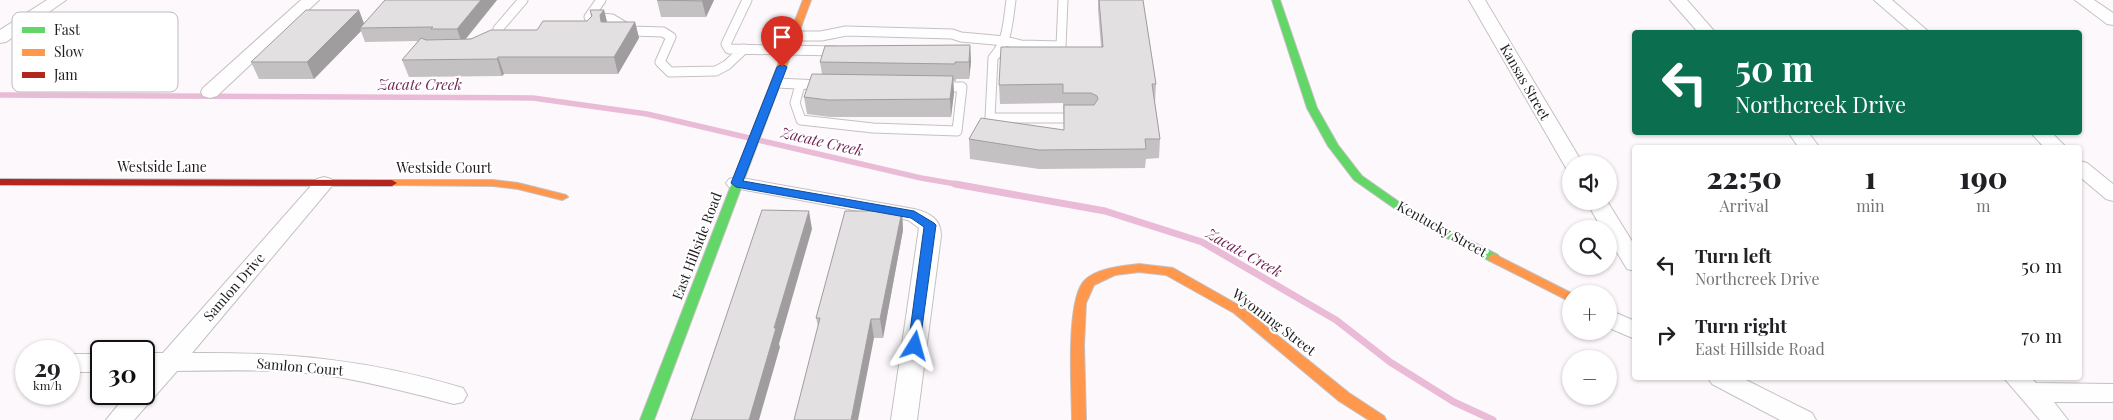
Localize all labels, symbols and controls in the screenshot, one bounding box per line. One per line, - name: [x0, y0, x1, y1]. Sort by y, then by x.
- legend: [12, 12, 178, 92]
- pin: [761, 16, 803, 67]
- text: Fast: [54, 20, 81, 39]
- icon: arrive: [768, 23, 796, 51]
- street label: Kansas Street: [1496, 40, 1555, 124]
- text: Slow: [54, 42, 84, 61]
- text: 50 m: [1735, 44, 1813, 91]
- icon: left: [1652, 50, 1717, 115]
- text: Jam: [53, 65, 78, 84]
- water label: Zacate Creek: [377, 74, 462, 94]
- text: Northcreek Drive: [1735, 89, 1906, 119]
- water label: Zacate Creek: [778, 122, 866, 160]
- map controls: [1562, 155, 1617, 405]
- button: sound: [1562, 155, 1617, 210]
- street label: Westside Lane: [116, 157, 207, 176]
- text: 22:50: [1706, 157, 1782, 197]
- text: 1: [1865, 157, 1876, 197]
- text: 190: [1959, 157, 2008, 197]
- street label: Westside Court: [395, 158, 493, 177]
- street label: East Hillside Road: [667, 189, 726, 302]
- text: Arrival: [1719, 195, 1769, 216]
- text: min: [1856, 195, 1885, 216]
- text: m: [1976, 195, 1990, 216]
- street label: Kentucky Street: [1394, 196, 1491, 262]
- button: search: [1562, 220, 1617, 275]
- water label: Zacate Creek: [1202, 223, 1286, 281]
- text: Turn left: [1695, 242, 1772, 268]
- street label: Samlon Drive: [199, 249, 269, 325]
- icon: left: [1652, 251, 1680, 279]
- text: 50 m: [2021, 252, 2062, 278]
- text: Northcreek Drive: [1695, 268, 1819, 289]
- street label: Wyoming Street: [1228, 283, 1321, 360]
- button: +: [1562, 285, 1617, 340]
- text: Turn right: [1695, 312, 1787, 338]
- position arrow: [888, 319, 940, 371]
- icon: right: [1652, 321, 1680, 349]
- text: 70 m: [2021, 322, 2062, 348]
- text: East Hillside Road: [1695, 338, 1825, 359]
- speed limit sign: 30: [90, 340, 155, 405]
- text: 29: [34, 350, 61, 383]
- button: −: [1562, 350, 1617, 405]
- street label: Samlon Court: [256, 353, 345, 380]
- text: km/h: [33, 377, 62, 393]

